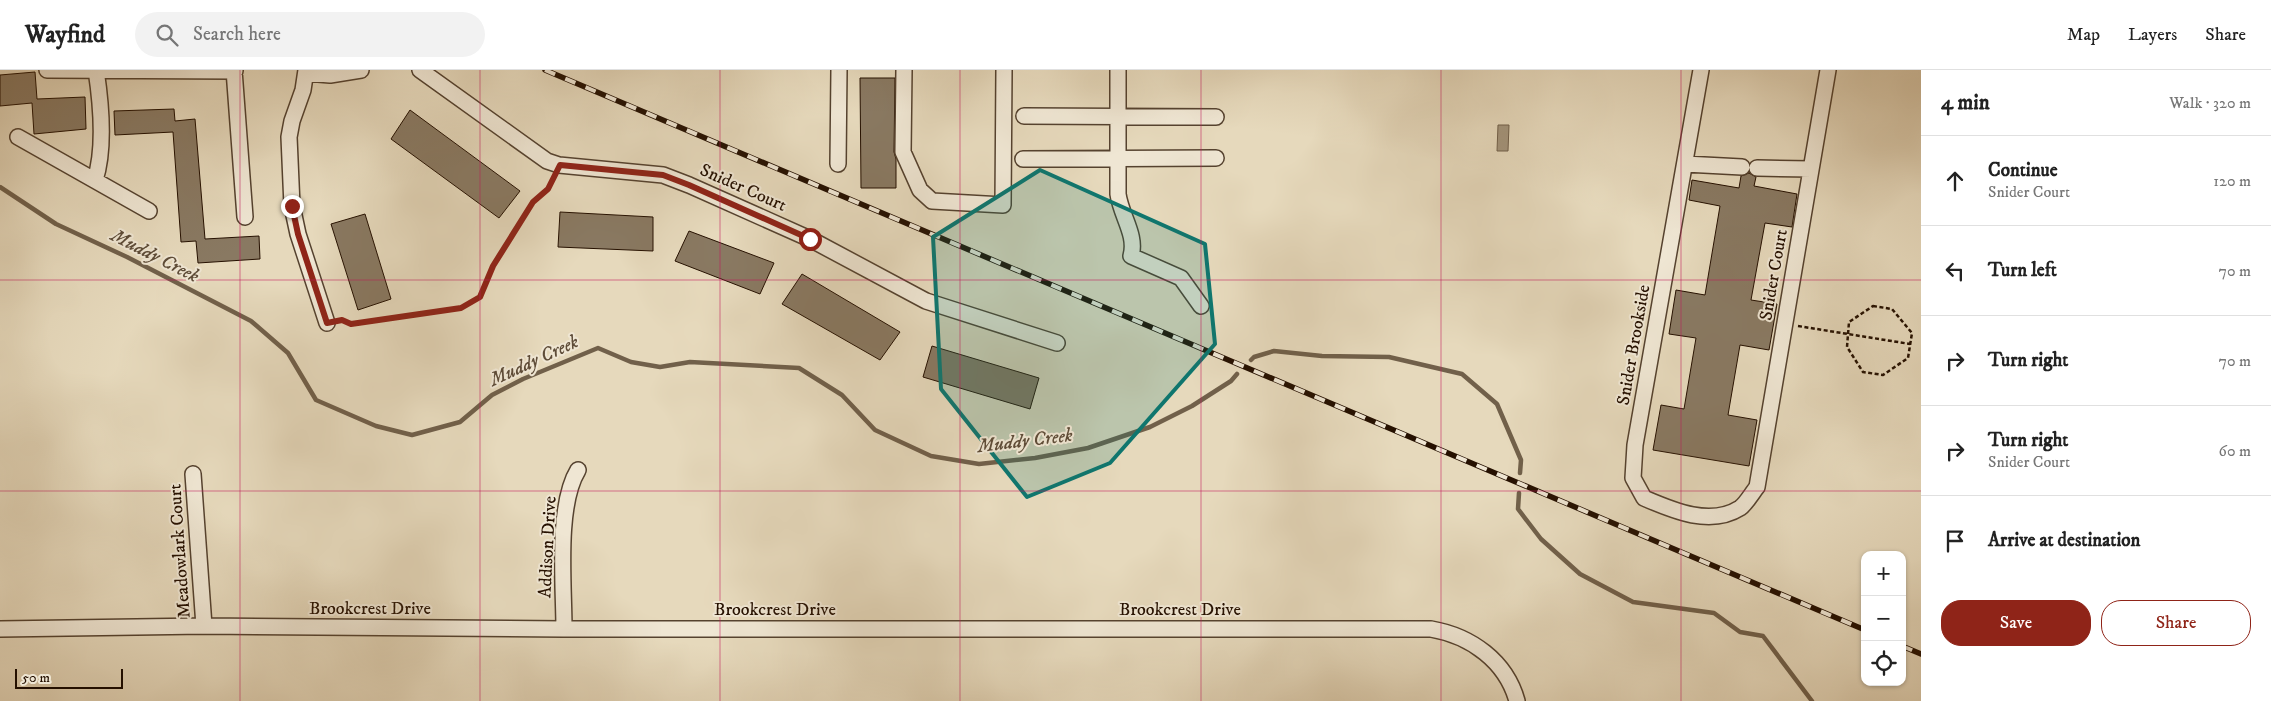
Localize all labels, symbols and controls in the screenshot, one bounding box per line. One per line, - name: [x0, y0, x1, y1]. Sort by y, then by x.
- search box: [135, 12, 485, 57]
- text: Wayfind: [25, 20, 105, 50]
- icon: search: [153, 21, 181, 49]
- text: Search here: [193, 23, 281, 46]
- text: Map: [2067, 24, 2100, 46]
- text: Layers: [2128, 24, 2177, 46]
- text: Share: [2205, 24, 2246, 46]
- text: 4 min: [1941, 90, 1990, 116]
- text: Walk · 320 m: [2169, 93, 2251, 113]
- street label: Snider Court: [696, 159, 790, 217]
- text: Continue: [1988, 159, 2058, 182]
- icon: ahead: [1941, 167, 1969, 195]
- text: 120 m: [2213, 171, 2251, 191]
- text: Snider Court: [1988, 182, 2070, 202]
- route end: [281, 195, 304, 218]
- water label: Muddy Creek: [105, 223, 203, 288]
- street label: Snider Court: [1755, 227, 1793, 322]
- route start: [799, 228, 822, 251]
- icon: left: [1941, 257, 1969, 285]
- text: Turn left: [1988, 259, 2057, 282]
- text: 70 m: [2219, 261, 2251, 281]
- street label: Snider Brookside: [1613, 283, 1655, 407]
- water label: Muddy Creek: [484, 330, 582, 393]
- icon: right: [1941, 347, 1969, 375]
- text: Turn right: [1988, 349, 2068, 372]
- text: 70 m: [2219, 351, 2251, 371]
- water label: Muddy Creek: [974, 424, 1074, 458]
- text: Turn right: [1988, 429, 2068, 452]
- icon: right: [1941, 437, 1969, 465]
- text: 60 m: [2219, 441, 2251, 461]
- text: Snider Court: [1988, 452, 2070, 472]
- street label: Meadowlark Court: [164, 483, 196, 619]
- street label: Addison Drive: [534, 495, 562, 599]
- icon: arrive: [1941, 527, 1969, 555]
- text: Arrive at destination: [1988, 529, 2140, 552]
- map controls: [1861, 551, 1906, 686]
- button: +: [1861, 551, 1906, 596]
- button: −: [1861, 596, 1906, 641]
- street label: Brookcrest Drive: [309, 598, 431, 620]
- street label: Brookcrest Drive: [714, 599, 836, 621]
- street label: Brookcrest Drive: [1119, 599, 1241, 621]
- button: Save: [1941, 600, 2091, 646]
- button: Share: [2101, 600, 2251, 646]
- button: locate: [1861, 641, 1906, 686]
- scale bar: [15, 666, 122, 689]
- text: 50 m: [22, 669, 50, 687]

